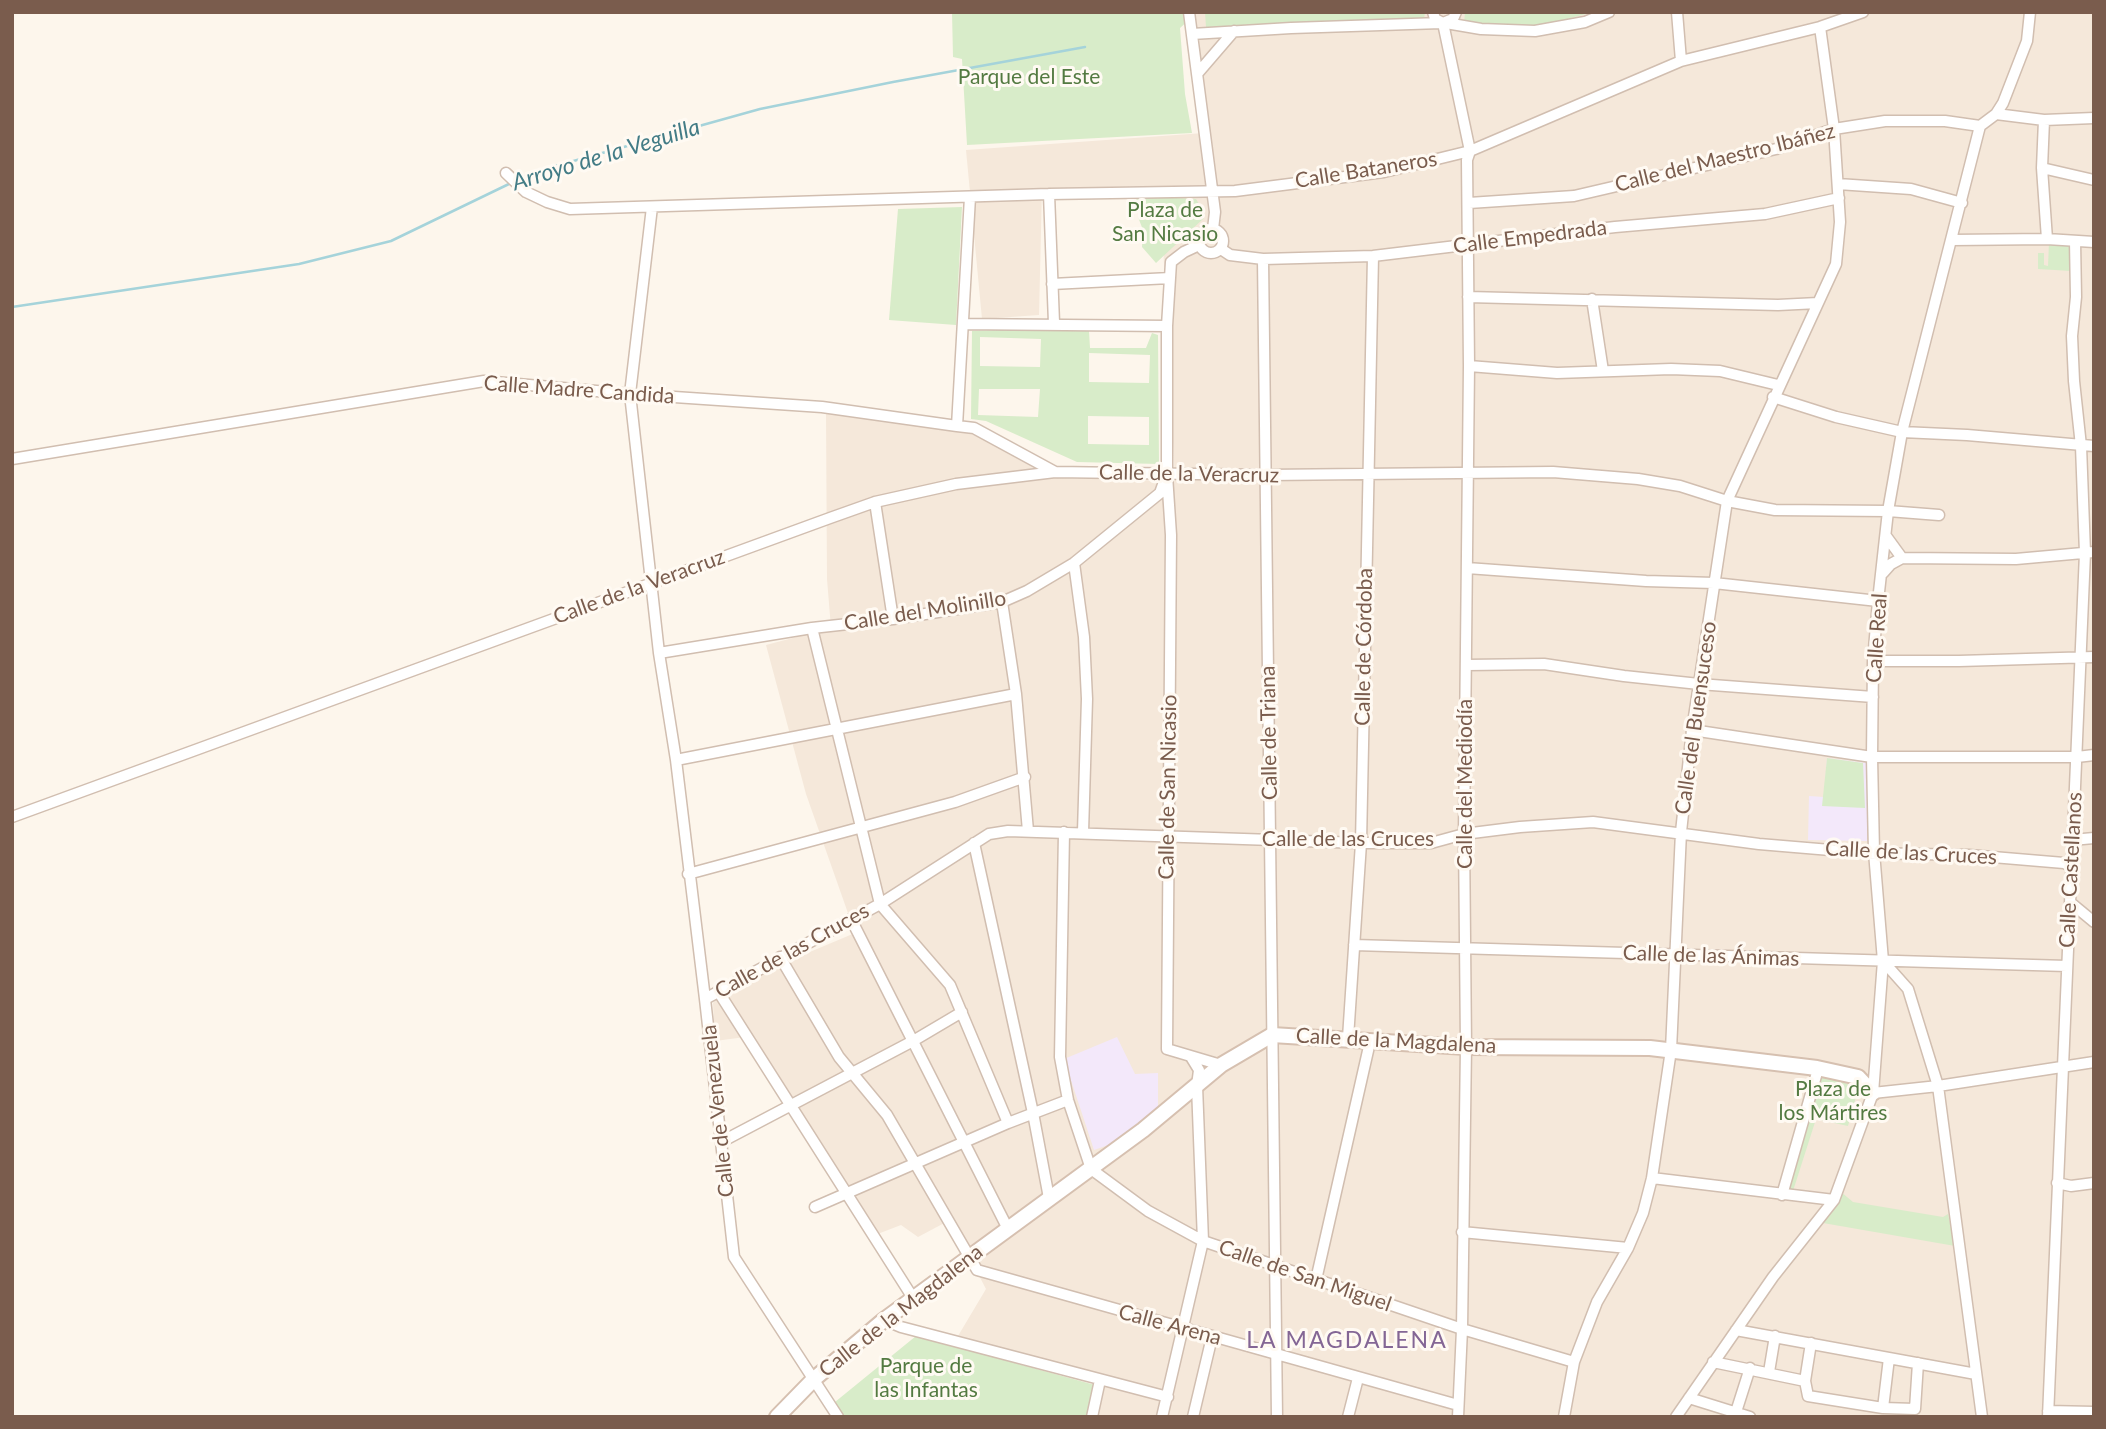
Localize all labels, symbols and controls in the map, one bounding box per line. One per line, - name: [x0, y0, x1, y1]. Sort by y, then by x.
- park label: Parque del Este: [958, 64, 1100, 90]
- water label: Arroyo de la Veguilla: [509, 113, 703, 197]
- street label: Calle del Maestro Ibáñez: [1612, 118, 1838, 198]
- street label: Calle Bataneros: [1293, 146, 1439, 194]
- park label: Plaza de San Nicasio: [1112, 197, 1218, 247]
- street label: Calle Empedrada: [1452, 215, 1608, 259]
- street label: Calle Madre Candida: [483, 371, 675, 409]
- street label: Calle de la Veracruz: [1099, 460, 1279, 488]
- street label: Calle de la Veracruz: [550, 544, 728, 630]
- street label: Calle de Córdoba: [1350, 568, 1378, 726]
- street label: Calle del Molinillo: [842, 586, 1008, 636]
- street label: Calle Real: [1861, 592, 1893, 684]
- street label: Calle del Buensuceso: [1670, 620, 1722, 816]
- street label: Calle de Triana: [1255, 666, 1283, 800]
- street label: Calle de San Nicasio: [1154, 694, 1182, 880]
- street label: Calle del Mediodía: [1452, 699, 1478, 869]
- street label: Calle Castellanos: [2054, 791, 2088, 949]
- street label: Calle de las Cruces: [1262, 826, 1434, 852]
- street label: Calle de las Cruces: [1824, 836, 1998, 870]
- street label: Calle de las Cruces: [711, 898, 873, 1004]
- street label: Calle de las Ánimas: [1622, 940, 1800, 972]
- street label: Calle de la Magdalena: [1295, 1023, 1497, 1059]
- street label: Calle de Venezuela: [696, 1024, 740, 1198]
- park label: Plaza de los Mártires: [1779, 1076, 1887, 1126]
- street label: Calle de San Miguel: [1215, 1235, 1395, 1317]
- street label: Calle de la Magdalena: [814, 1239, 988, 1383]
- street label: Calle Arena: [1116, 1299, 1224, 1351]
- district label: LA MAGDALENA: [1248, 1327, 1446, 1355]
- park label: Parque de las Infantas: [874, 1353, 978, 1403]

